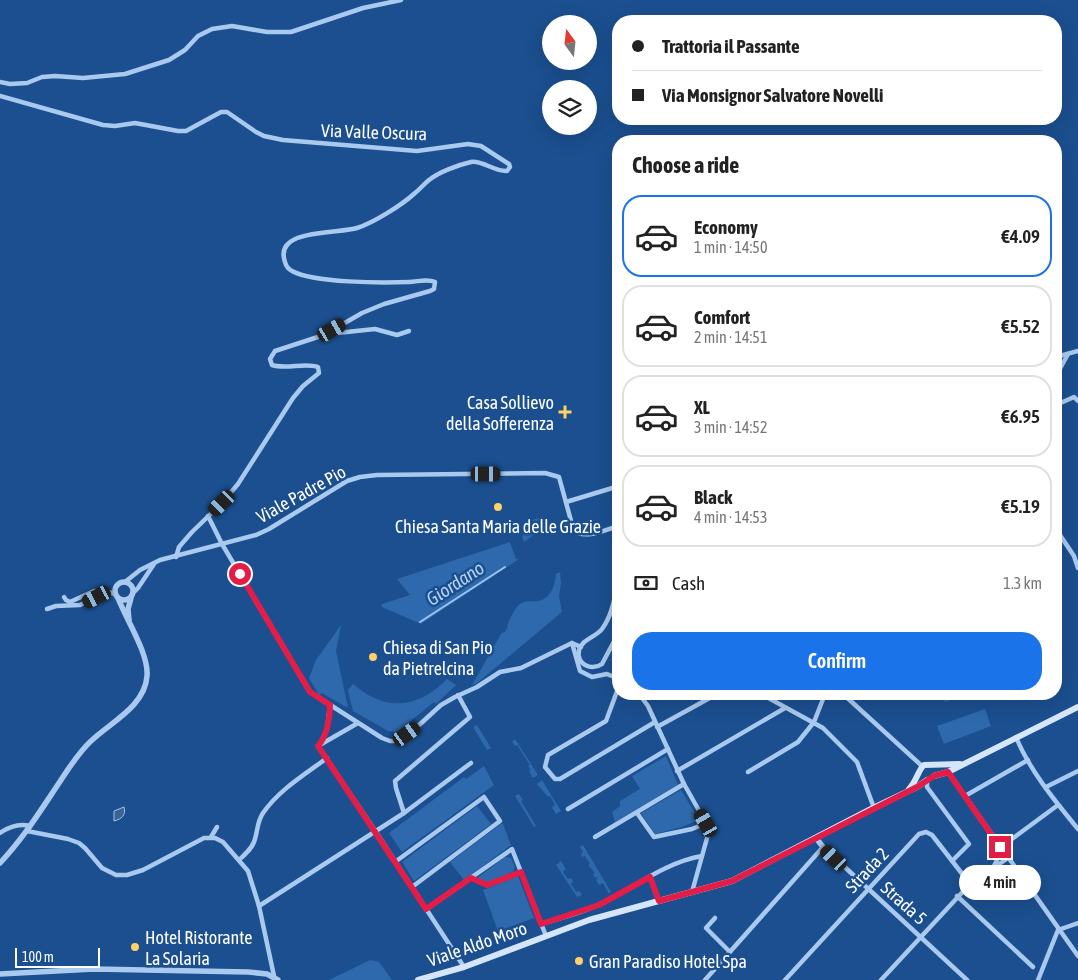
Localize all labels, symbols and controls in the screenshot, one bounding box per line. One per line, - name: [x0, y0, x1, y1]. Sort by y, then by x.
- north arrow: [542, 15, 598, 70]
- map controls: [542, 15, 597, 135]
- text: Trattoria il Passante: [662, 35, 800, 57]
- button: layers: [542, 80, 597, 135]
- text: Via Monsignor Salvatore Novelli: [662, 84, 883, 106]
- street label: Via Valle Oscura: [321, 120, 427, 144]
- text: Choose a ride: [632, 152, 739, 178]
- icon: car: [634, 214, 679, 259]
- text: Economy: [694, 216, 758, 238]
- text: €4.09: [1001, 225, 1040, 247]
- text: 1 min · 14:50: [694, 238, 767, 256]
- icon: car: [634, 304, 679, 349]
- text: Comfort: [694, 306, 750, 328]
- text: €5.52: [1001, 315, 1040, 337]
- car: [315, 316, 348, 344]
- text: 2 min · 14:51: [694, 328, 767, 346]
- place label: Casa Sollievo della Sofferenza: [446, 392, 554, 434]
- icon: car: [634, 394, 679, 439]
- text: XL: [694, 396, 710, 418]
- marker: Casa Sollievo della Sofferenza: [558, 405, 572, 419]
- text: €6.95: [1001, 405, 1040, 427]
- text: 3 min · 14:52: [694, 418, 767, 436]
- street label: Viale Padre Pio: [253, 461, 349, 527]
- car: [471, 467, 501, 482]
- icon: car: [634, 484, 679, 529]
- text: Black: [694, 486, 732, 508]
- car: [205, 487, 238, 519]
- text: €5.19: [1001, 495, 1040, 517]
- marker: Chiesa Santa Maria delle Grazie: [492, 501, 504, 513]
- text: 4 min · 14:53: [694, 508, 767, 526]
- place label: Chiesa Santa Maria delle Grazie: [395, 516, 601, 537]
- water label: Giordano: [422, 556, 488, 610]
- route start: [229, 563, 251, 585]
- icon: cash: [632, 569, 660, 597]
- text: Cash: [672, 572, 705, 594]
- text: 1.3 km: [1003, 574, 1042, 592]
- car: [80, 584, 113, 610]
- button: Confirm: [632, 632, 1042, 690]
- place label: Chiesa di San Pio da Pietrelcina: [383, 637, 493, 679]
- marker: Chiesa di San Pio da Pietrelcina: [367, 651, 379, 663]
- car: [390, 719, 423, 749]
- car: [692, 806, 719, 840]
- route end: [989, 836, 1011, 858]
- car: [817, 842, 850, 874]
- street label: Strada 2: [841, 843, 893, 897]
- callout: 4 min: [959, 864, 1041, 900]
- text: 4 min: [984, 873, 1016, 891]
- street label: Strada 5: [877, 877, 931, 929]
- street label: Viale Aldo Moro: [425, 917, 529, 971]
- place label: Hotel Ristorante La Solaria: [145, 927, 253, 969]
- marker: Hotel Ristorante La Solaria: [129, 941, 141, 953]
- scale bar: [15, 945, 100, 968]
- text: 100 m: [22, 949, 54, 965]
- place label: Gran Paradiso Hotel Spa: [589, 951, 747, 972]
- marker: Gran Paradiso Hotel Spa: [573, 955, 585, 967]

